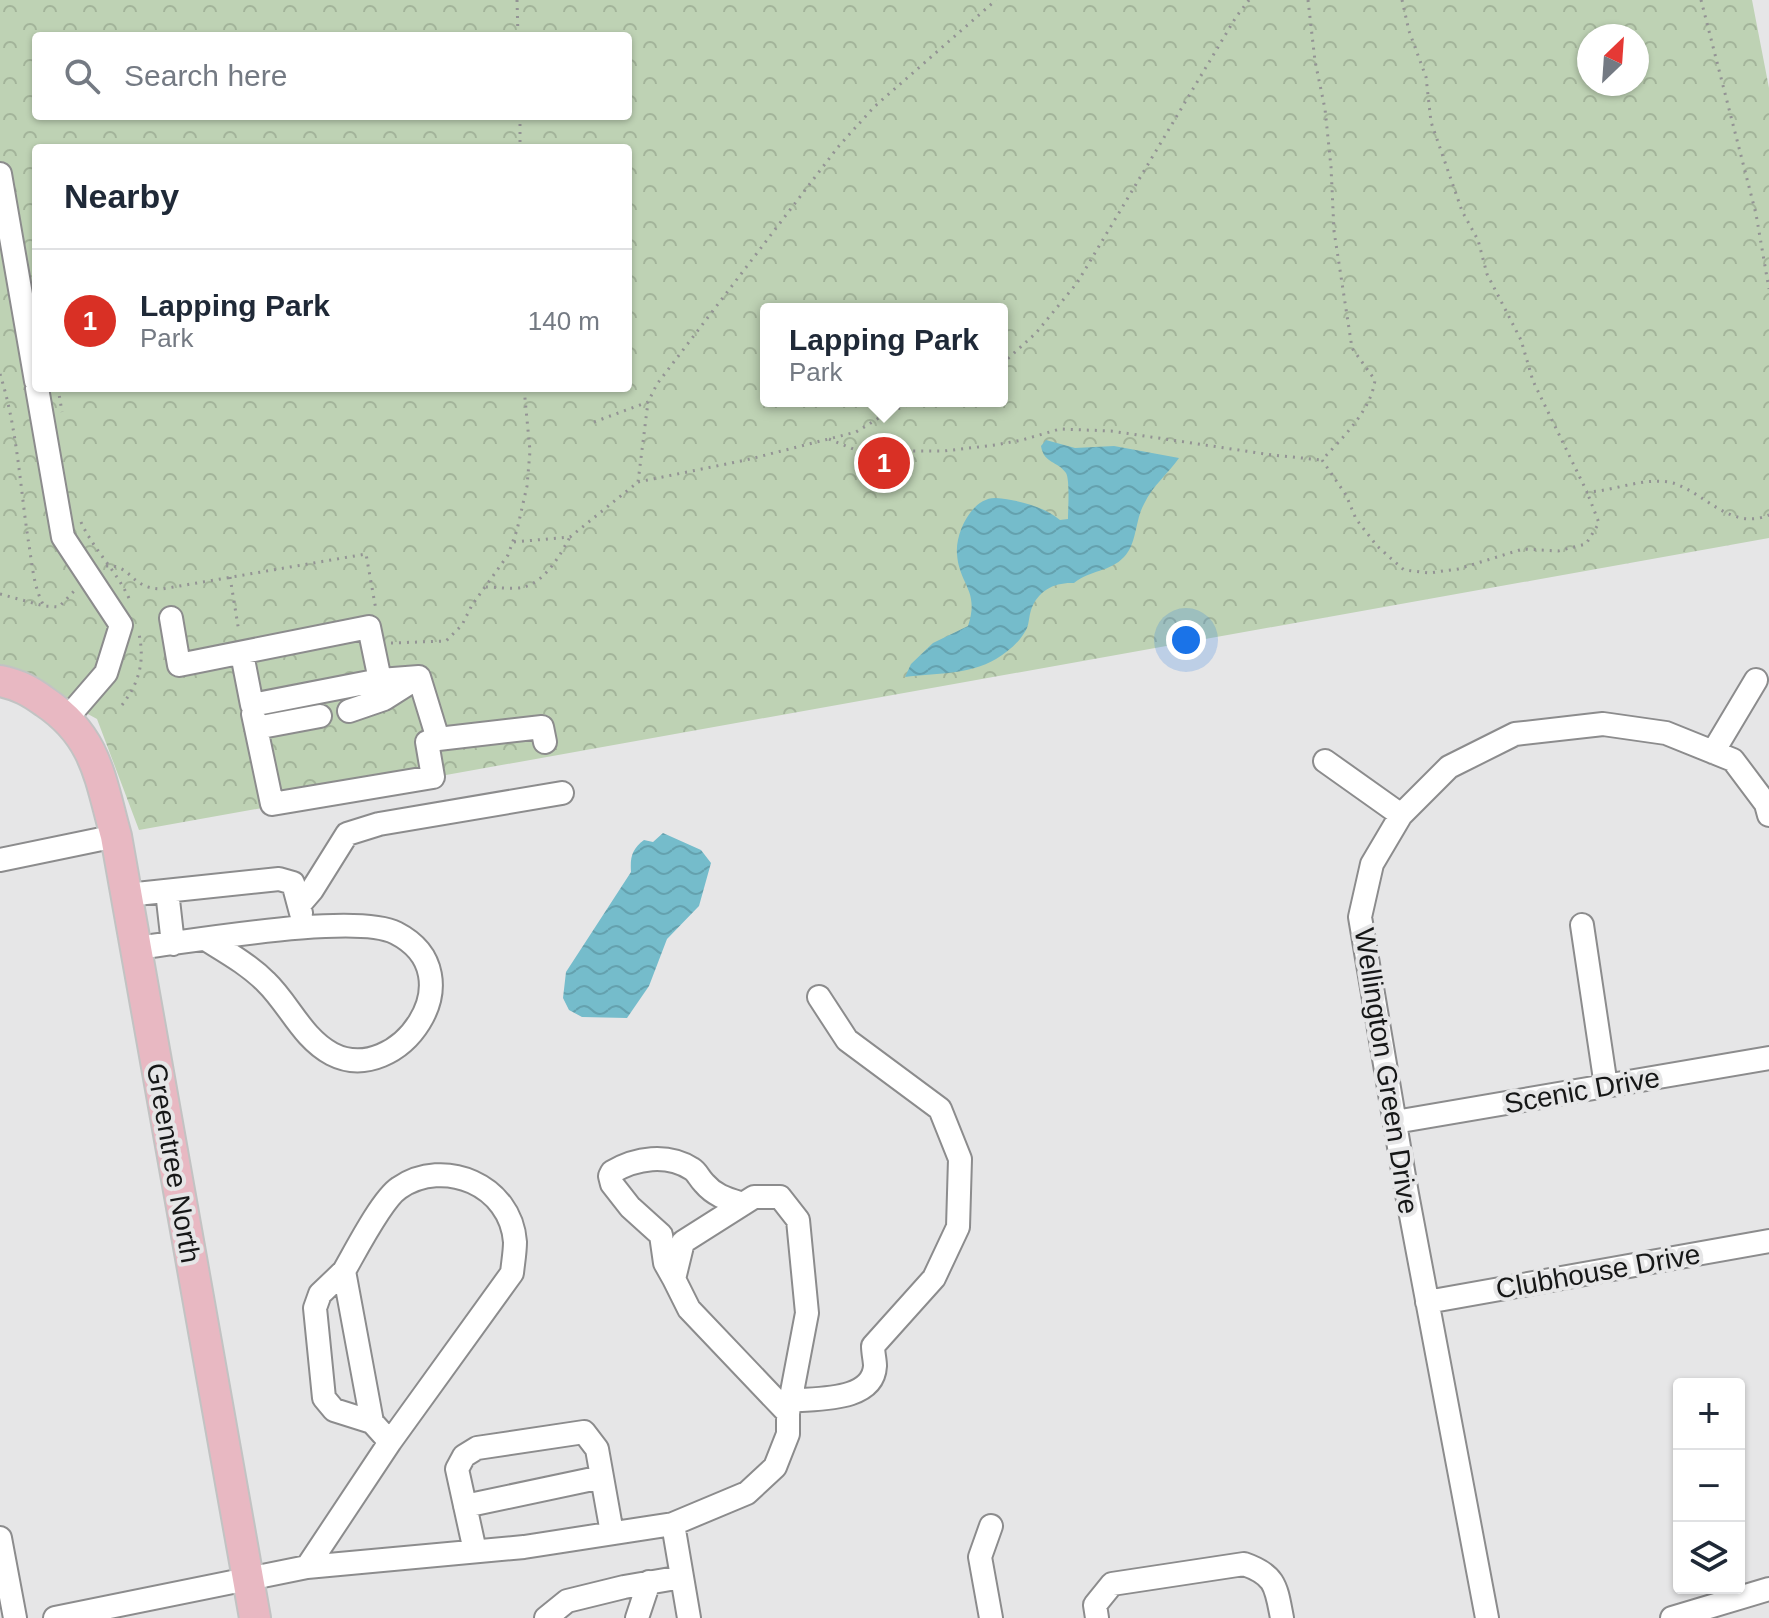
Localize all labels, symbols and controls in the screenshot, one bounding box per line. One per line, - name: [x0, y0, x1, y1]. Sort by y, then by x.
- north arrow: [1577, 24, 1649, 96]
- search box: [32, 32, 632, 120]
- icon: search: [60, 54, 104, 98]
- text: Search here: [124, 59, 287, 92]
- text: Nearby: [64, 177, 179, 215]
- text: Lapping Park: [140, 289, 330, 322]
- popup: [760, 303, 1008, 407]
- text: 1: [83, 306, 97, 336]
- text: 140 m: [528, 306, 600, 336]
- text: Park: [140, 323, 193, 353]
- text: Lapping Park: [789, 323, 979, 356]
- text: Park: [789, 357, 842, 387]
- pin: 1: [858, 433, 910, 493]
- your location: [1166, 620, 1206, 660]
- street label: Wellington Green Drive: [1349, 926, 1424, 1216]
- street label: Greentree North: [141, 1061, 206, 1265]
- street label: Scenic Drive: [1502, 1062, 1662, 1119]
- street label: Clubhouse Drive: [1493, 1238, 1703, 1305]
- map controls: [1673, 1378, 1745, 1594]
- button: +: [1673, 1378, 1745, 1450]
- button: −: [1673, 1450, 1745, 1522]
- button: layers: [1673, 1522, 1745, 1594]

